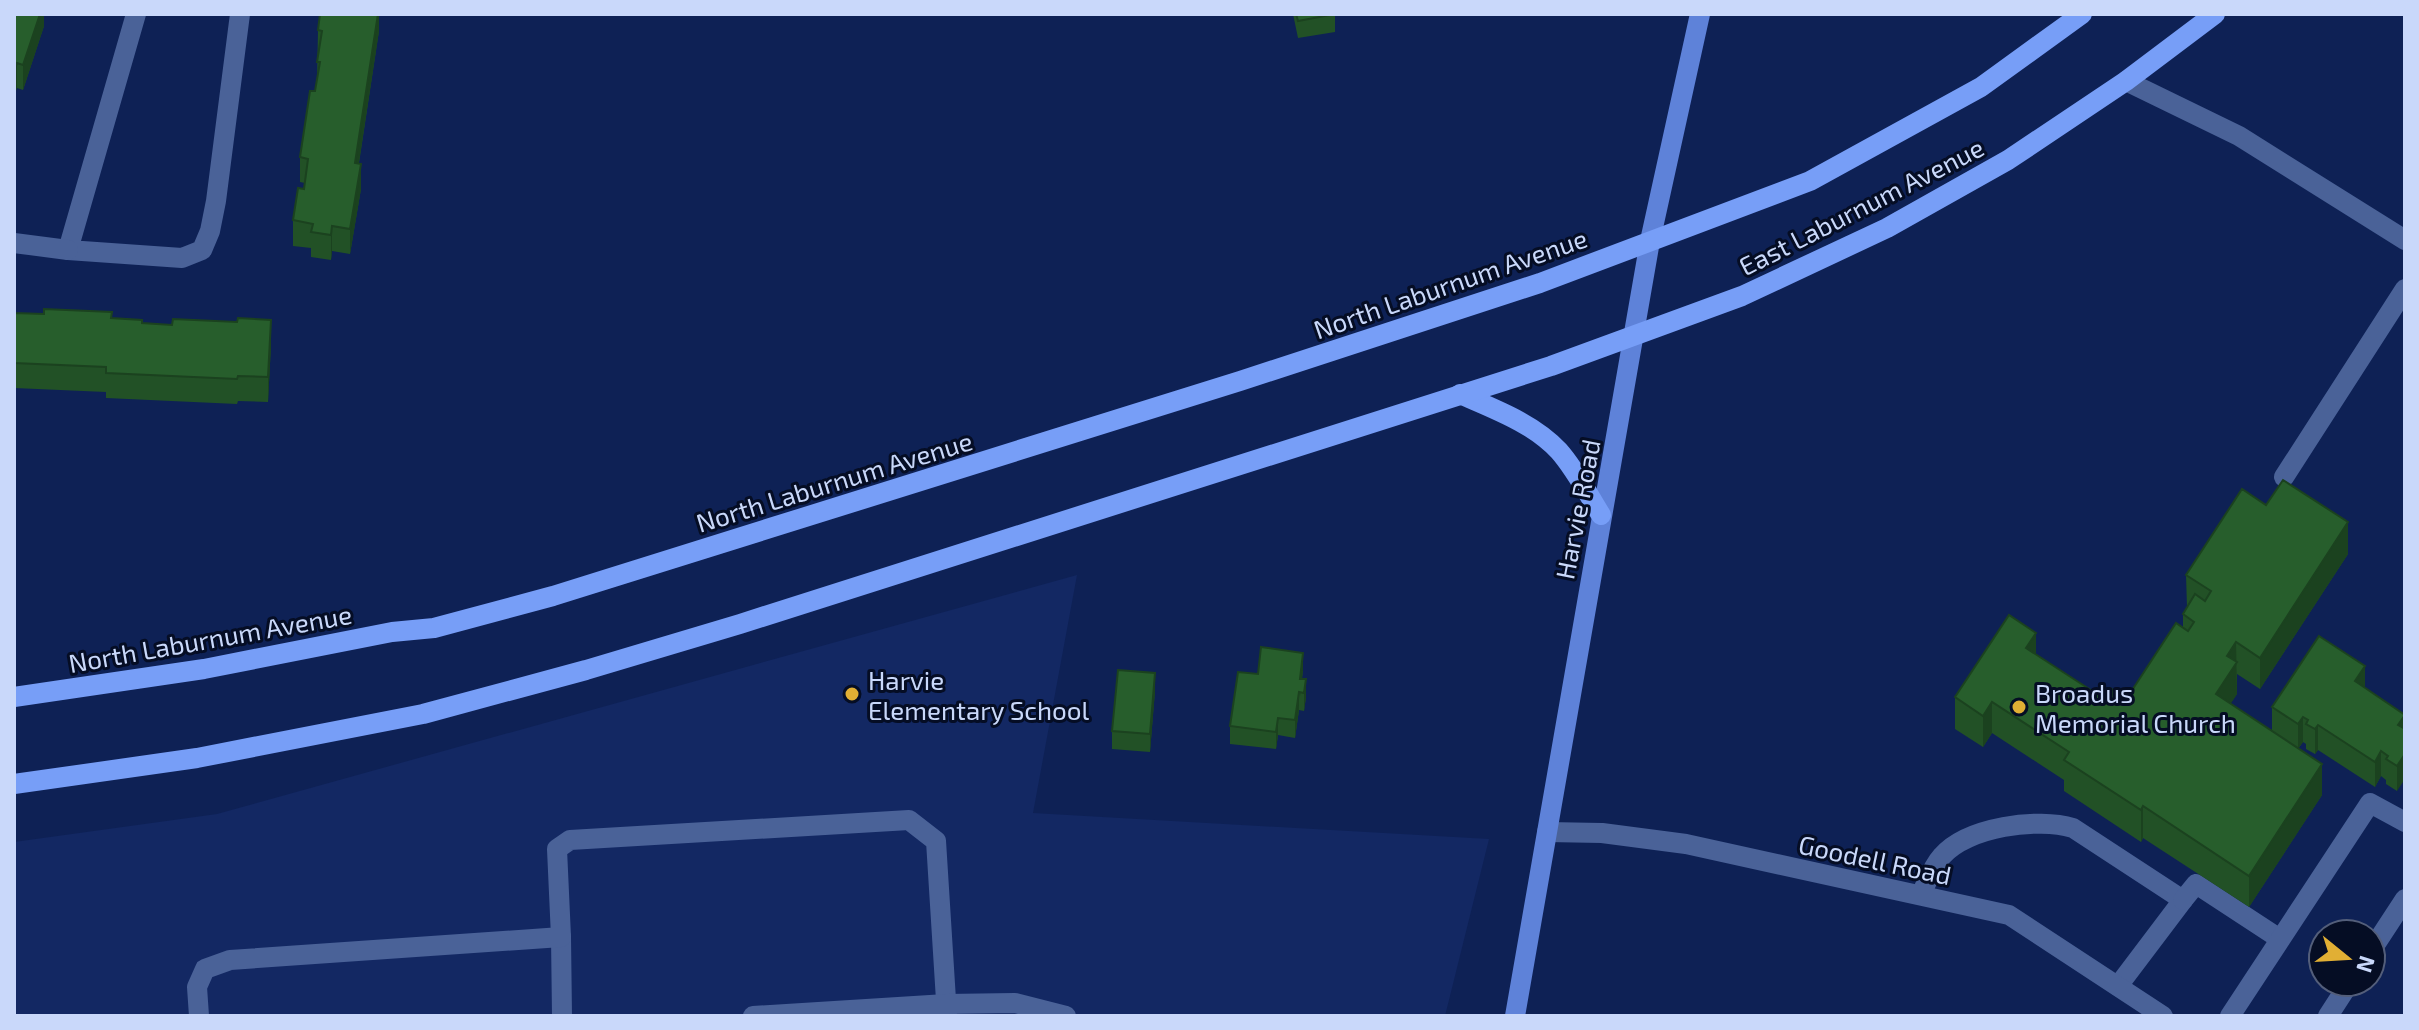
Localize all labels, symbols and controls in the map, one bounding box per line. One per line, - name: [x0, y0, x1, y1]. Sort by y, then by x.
- street label: East Laburnum Avenue: [1733, 131, 1989, 281]
- street label: North Laburnum Avenue: [1309, 222, 1591, 344]
- street label: North Laburnum Avenue: [692, 424, 976, 538]
- street label: Harvie Road: [1548, 436, 1606, 582]
- street label: North Laburnum Avenue: [66, 598, 354, 678]
- place label: Harvie Elementary School: [868, 664, 1090, 725]
- place label: Broadus Memorial Church: [2035, 677, 2236, 738]
- marker: Harvie Elementary School: [843, 685, 861, 703]
- marker: Broadus Memorial Church: [2010, 698, 2028, 716]
- street label: Goodell Road: [1796, 828, 1954, 890]
- north arrow: [2307, 918, 2387, 998]
- text: N: [2352, 953, 2382, 976]

